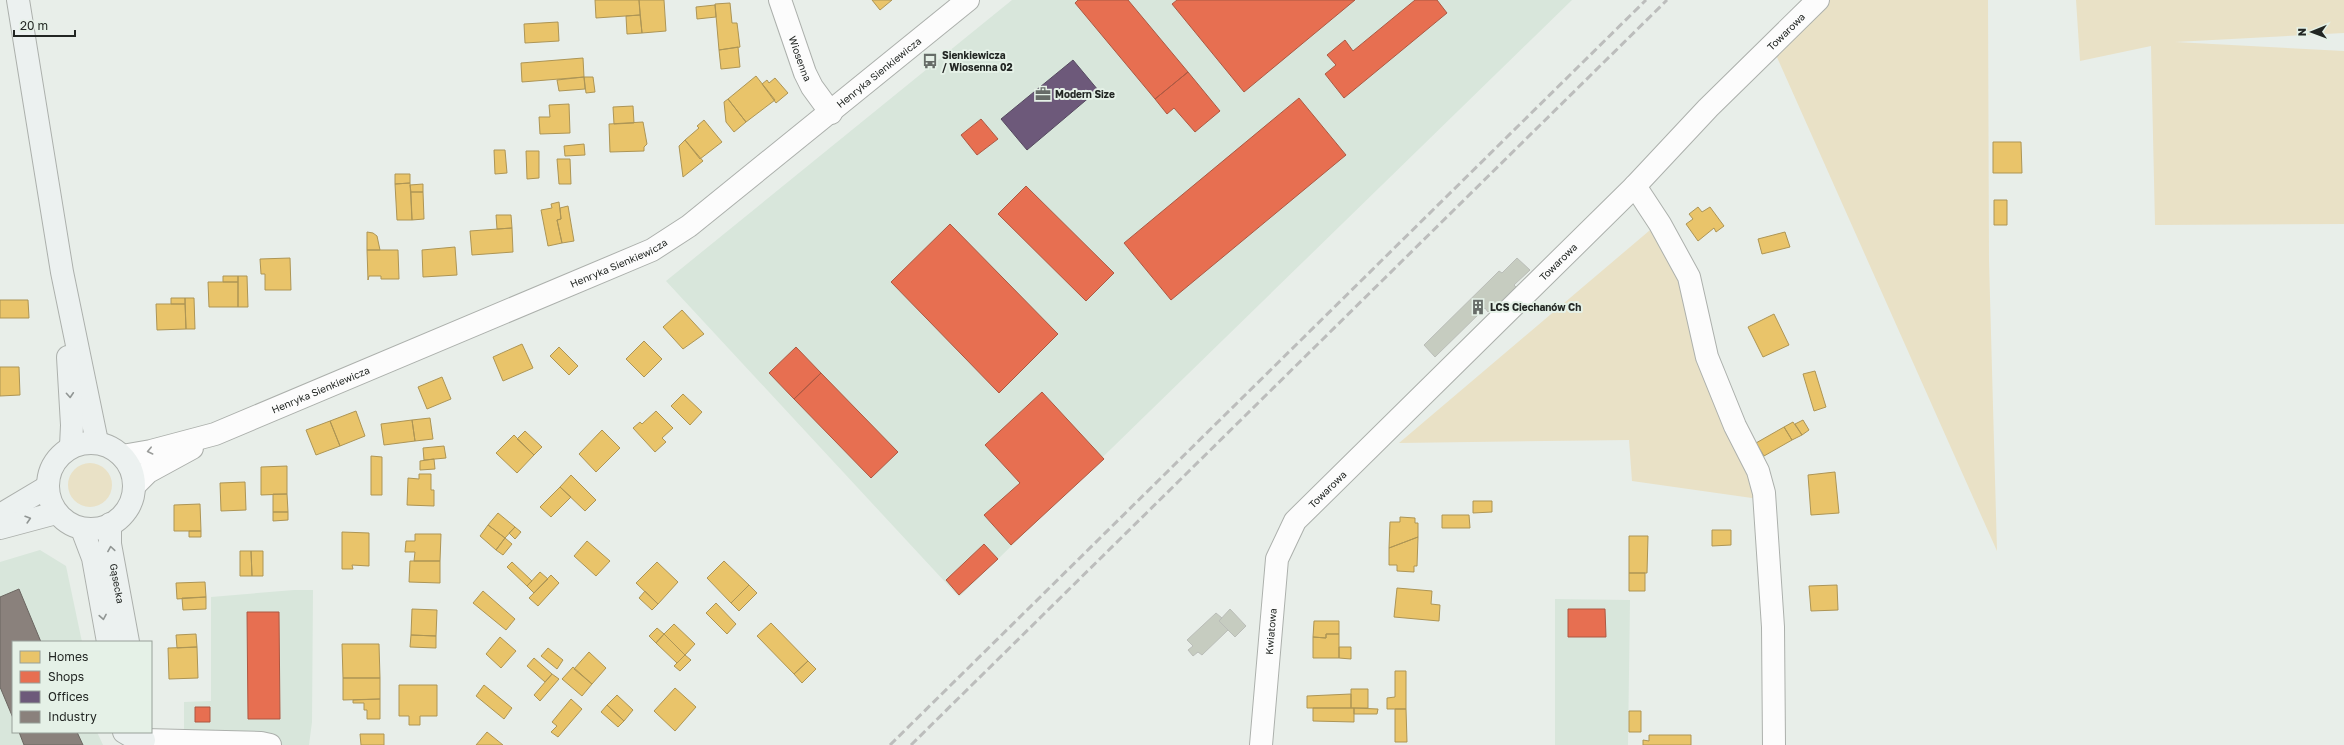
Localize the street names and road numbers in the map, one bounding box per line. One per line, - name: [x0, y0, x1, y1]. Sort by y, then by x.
- street label: Towarowa: [1765, 10, 1807, 53]
- street label: Wiosenna: [787, 34, 814, 83]
- street label: Henryka Sienkiewicza: [834, 35, 923, 110]
- street label: Henryka Sienkiewicza: [568, 236, 669, 290]
- street label: Towarowa: [1537, 241, 1579, 283]
- street label: Henryka Sienkiewicza: [270, 364, 371, 416]
- street label: Towarowa: [1306, 468, 1349, 510]
- street label: Gąsecka: [108, 562, 127, 604]
- street label: Kwiatowa: [1263, 608, 1279, 655]

